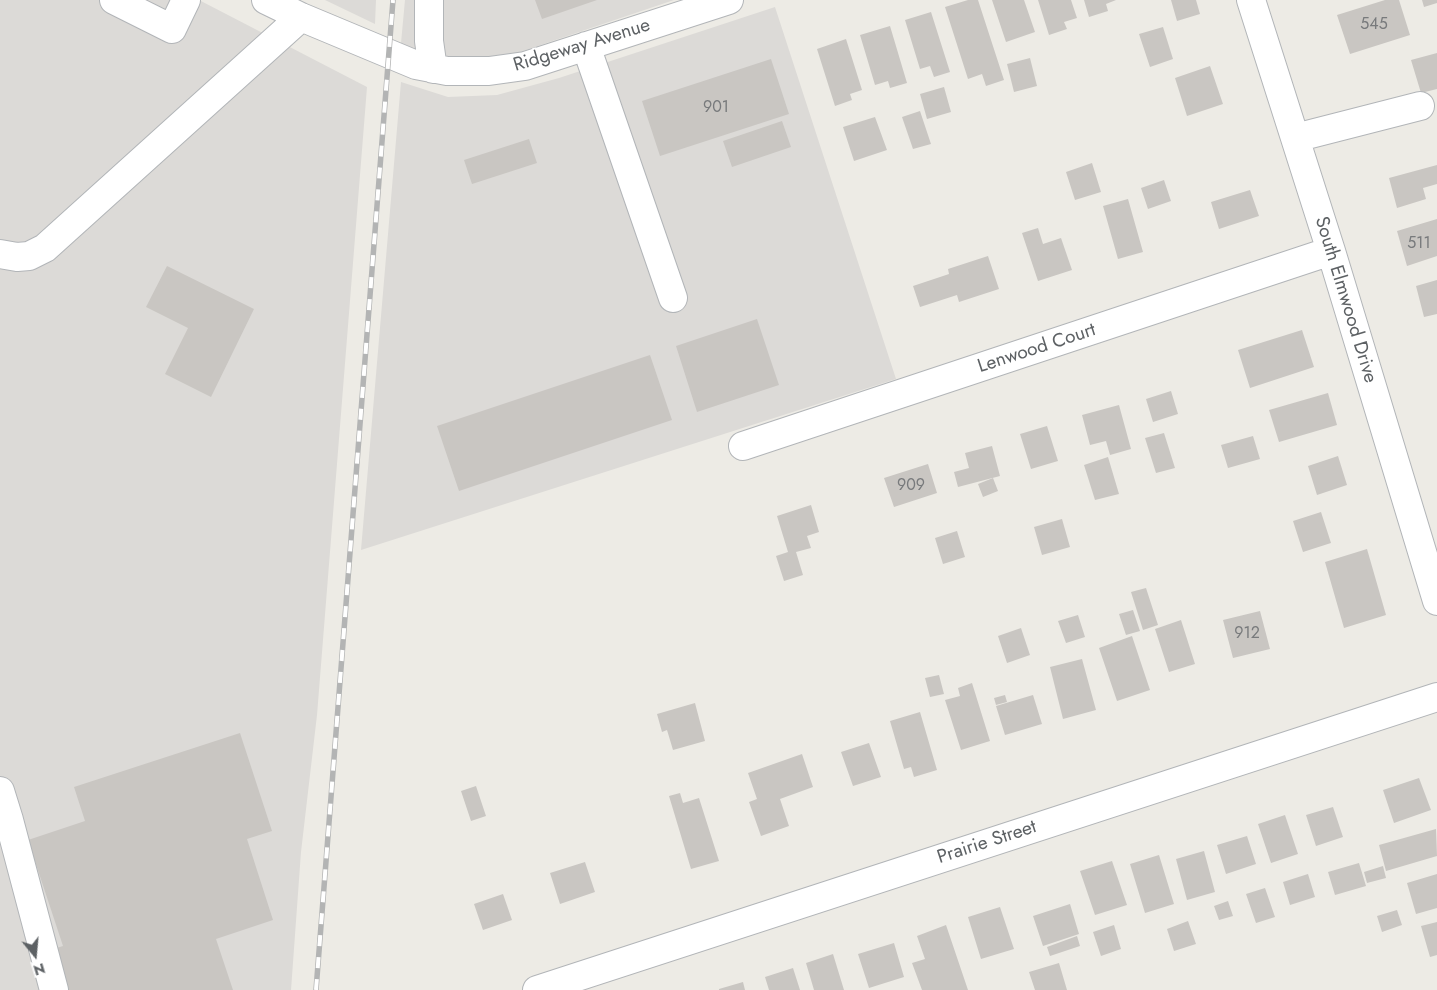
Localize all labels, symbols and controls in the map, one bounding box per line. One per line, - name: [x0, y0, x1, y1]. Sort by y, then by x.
- street label: Ridgeway Avenue: [511, 14, 653, 78]
- house number: 545: [1360, 15, 1388, 35]
- house number: 901: [703, 98, 729, 118]
- street label: South Elmwood Drive: [1309, 214, 1381, 386]
- house number: 511: [1407, 234, 1431, 254]
- street label: Lenwood Court: [975, 319, 1099, 379]
- house number: 909: [897, 476, 925, 496]
- house number: 912: [1234, 624, 1260, 644]
- street label: Prairie Street: [935, 816, 1039, 870]
- north arrow: [10, 930, 60, 980]
- text: N: [31, 958, 48, 981]

